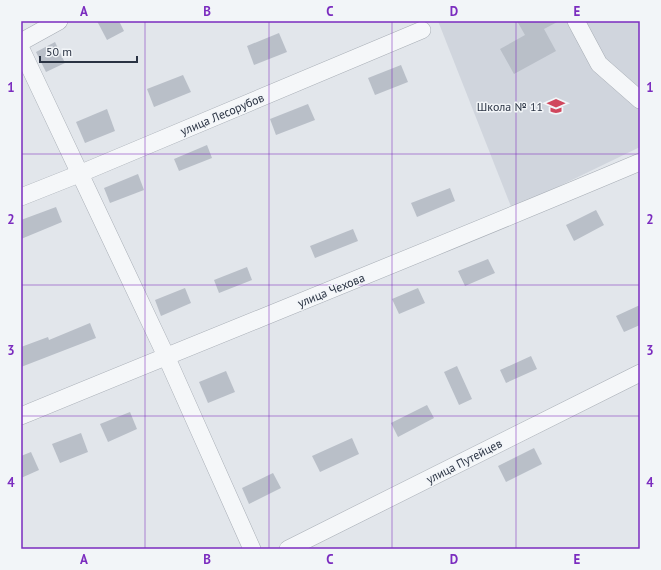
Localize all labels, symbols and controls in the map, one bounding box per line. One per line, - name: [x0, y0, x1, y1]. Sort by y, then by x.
- text: A: [80, 3, 88, 20]
- text: B: [203, 3, 211, 20]
- text: C: [326, 3, 334, 20]
- text: D: [450, 3, 458, 20]
- text: E: [574, 3, 581, 20]
- scale bar: [40, 38, 137, 64]
- text: 50 m: [46, 44, 72, 59]
- text: 1: [7, 79, 15, 96]
- text: 1: [646, 79, 654, 96]
- street label: улица Лесорубов: [178, 90, 266, 138]
- school or university icon: Школа № 11: [546, 96, 566, 116]
- place label: Школа № 11: [477, 99, 543, 114]
- text: 2: [7, 211, 15, 228]
- text: 2: [646, 211, 654, 228]
- street label: улица Чехова: [295, 270, 367, 310]
- text: 3: [7, 342, 15, 359]
- text: 3: [646, 342, 654, 359]
- street label: улица Путейцев: [424, 435, 504, 487]
- text: 4: [7, 474, 15, 491]
- text: 4: [646, 474, 654, 491]
- text: A: [80, 551, 88, 568]
- text: B: [203, 551, 211, 568]
- text: C: [326, 551, 334, 568]
- text: D: [450, 551, 458, 568]
- text: E: [574, 551, 581, 568]

